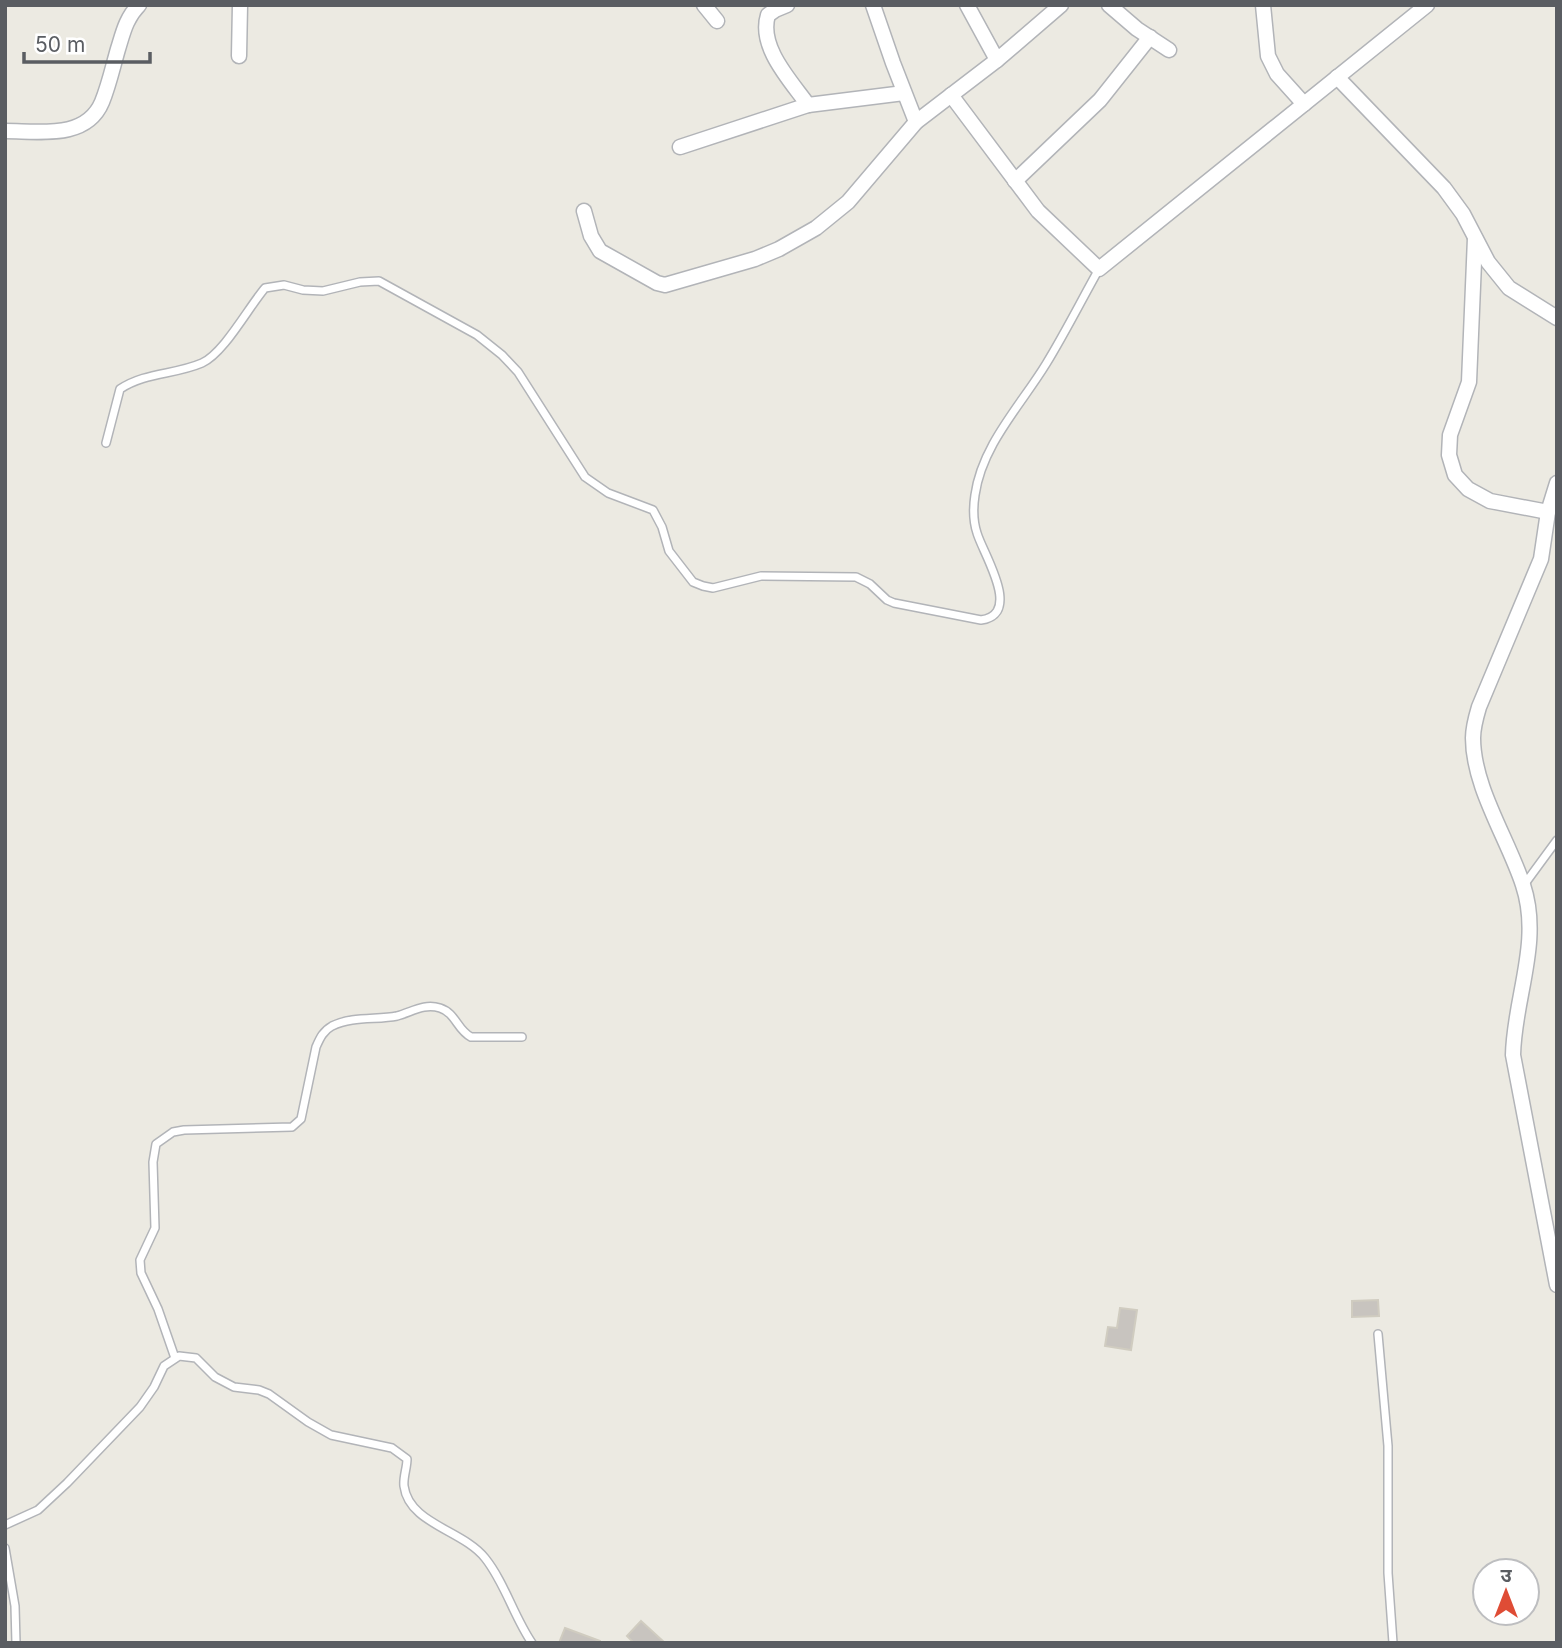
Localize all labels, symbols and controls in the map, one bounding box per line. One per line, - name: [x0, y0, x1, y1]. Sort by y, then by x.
- scale bar: [24, 21, 150, 65]
- text: 50 m: [35, 32, 85, 57]
- north arrow: [1471, 1557, 1541, 1627]
- text: उ: [1500, 1564, 1512, 1587]

